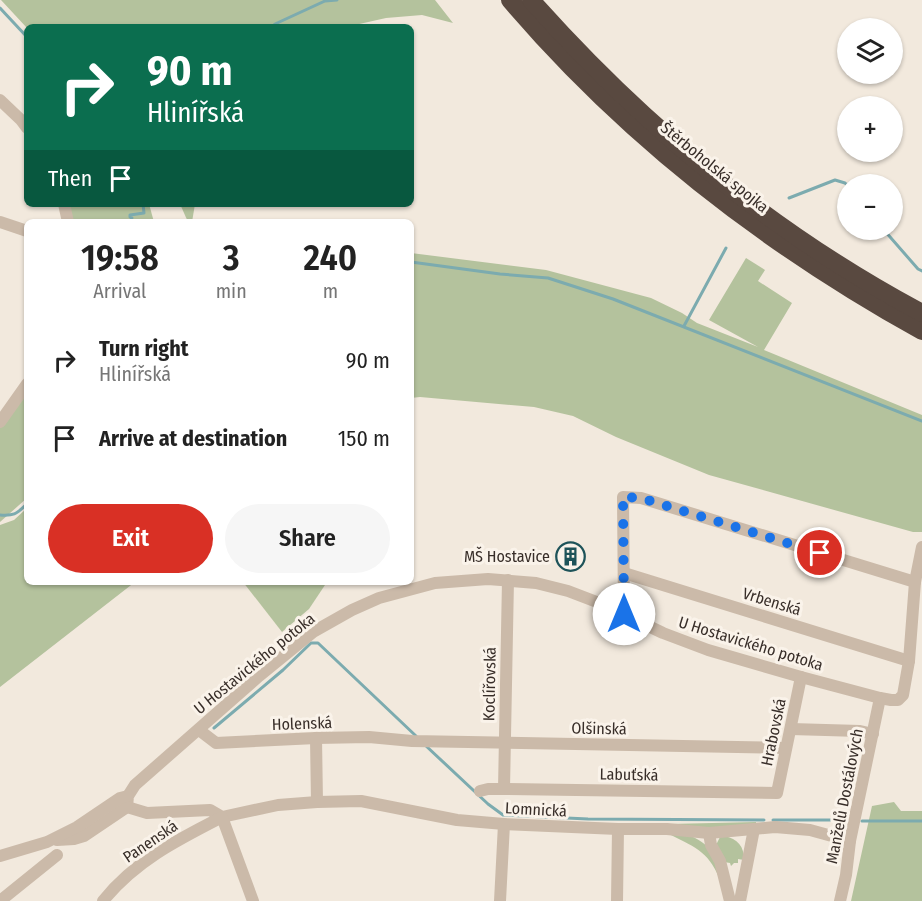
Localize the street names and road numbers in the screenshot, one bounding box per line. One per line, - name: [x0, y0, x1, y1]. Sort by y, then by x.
- street label: Štěrboholská spojka: [657, 117, 773, 217]
- street label: Vrbenská: [740, 584, 804, 619]
- street label: U Hostavického potoka: [190, 609, 319, 718]
- street label: U Hostavického potoka: [676, 612, 826, 675]
- street label: Koclířovská: [479, 647, 500, 721]
- street label: Hrabovská: [757, 697, 790, 768]
- street label: Holenská: [271, 713, 333, 734]
- street label: Olšinská: [571, 719, 627, 738]
- street label: Manželů Dostálových: [822, 727, 867, 865]
- street label: Labuťská: [599, 764, 659, 785]
- street label: Lomnická: [505, 798, 567, 821]
- street label: Panenská: [119, 816, 181, 867]

